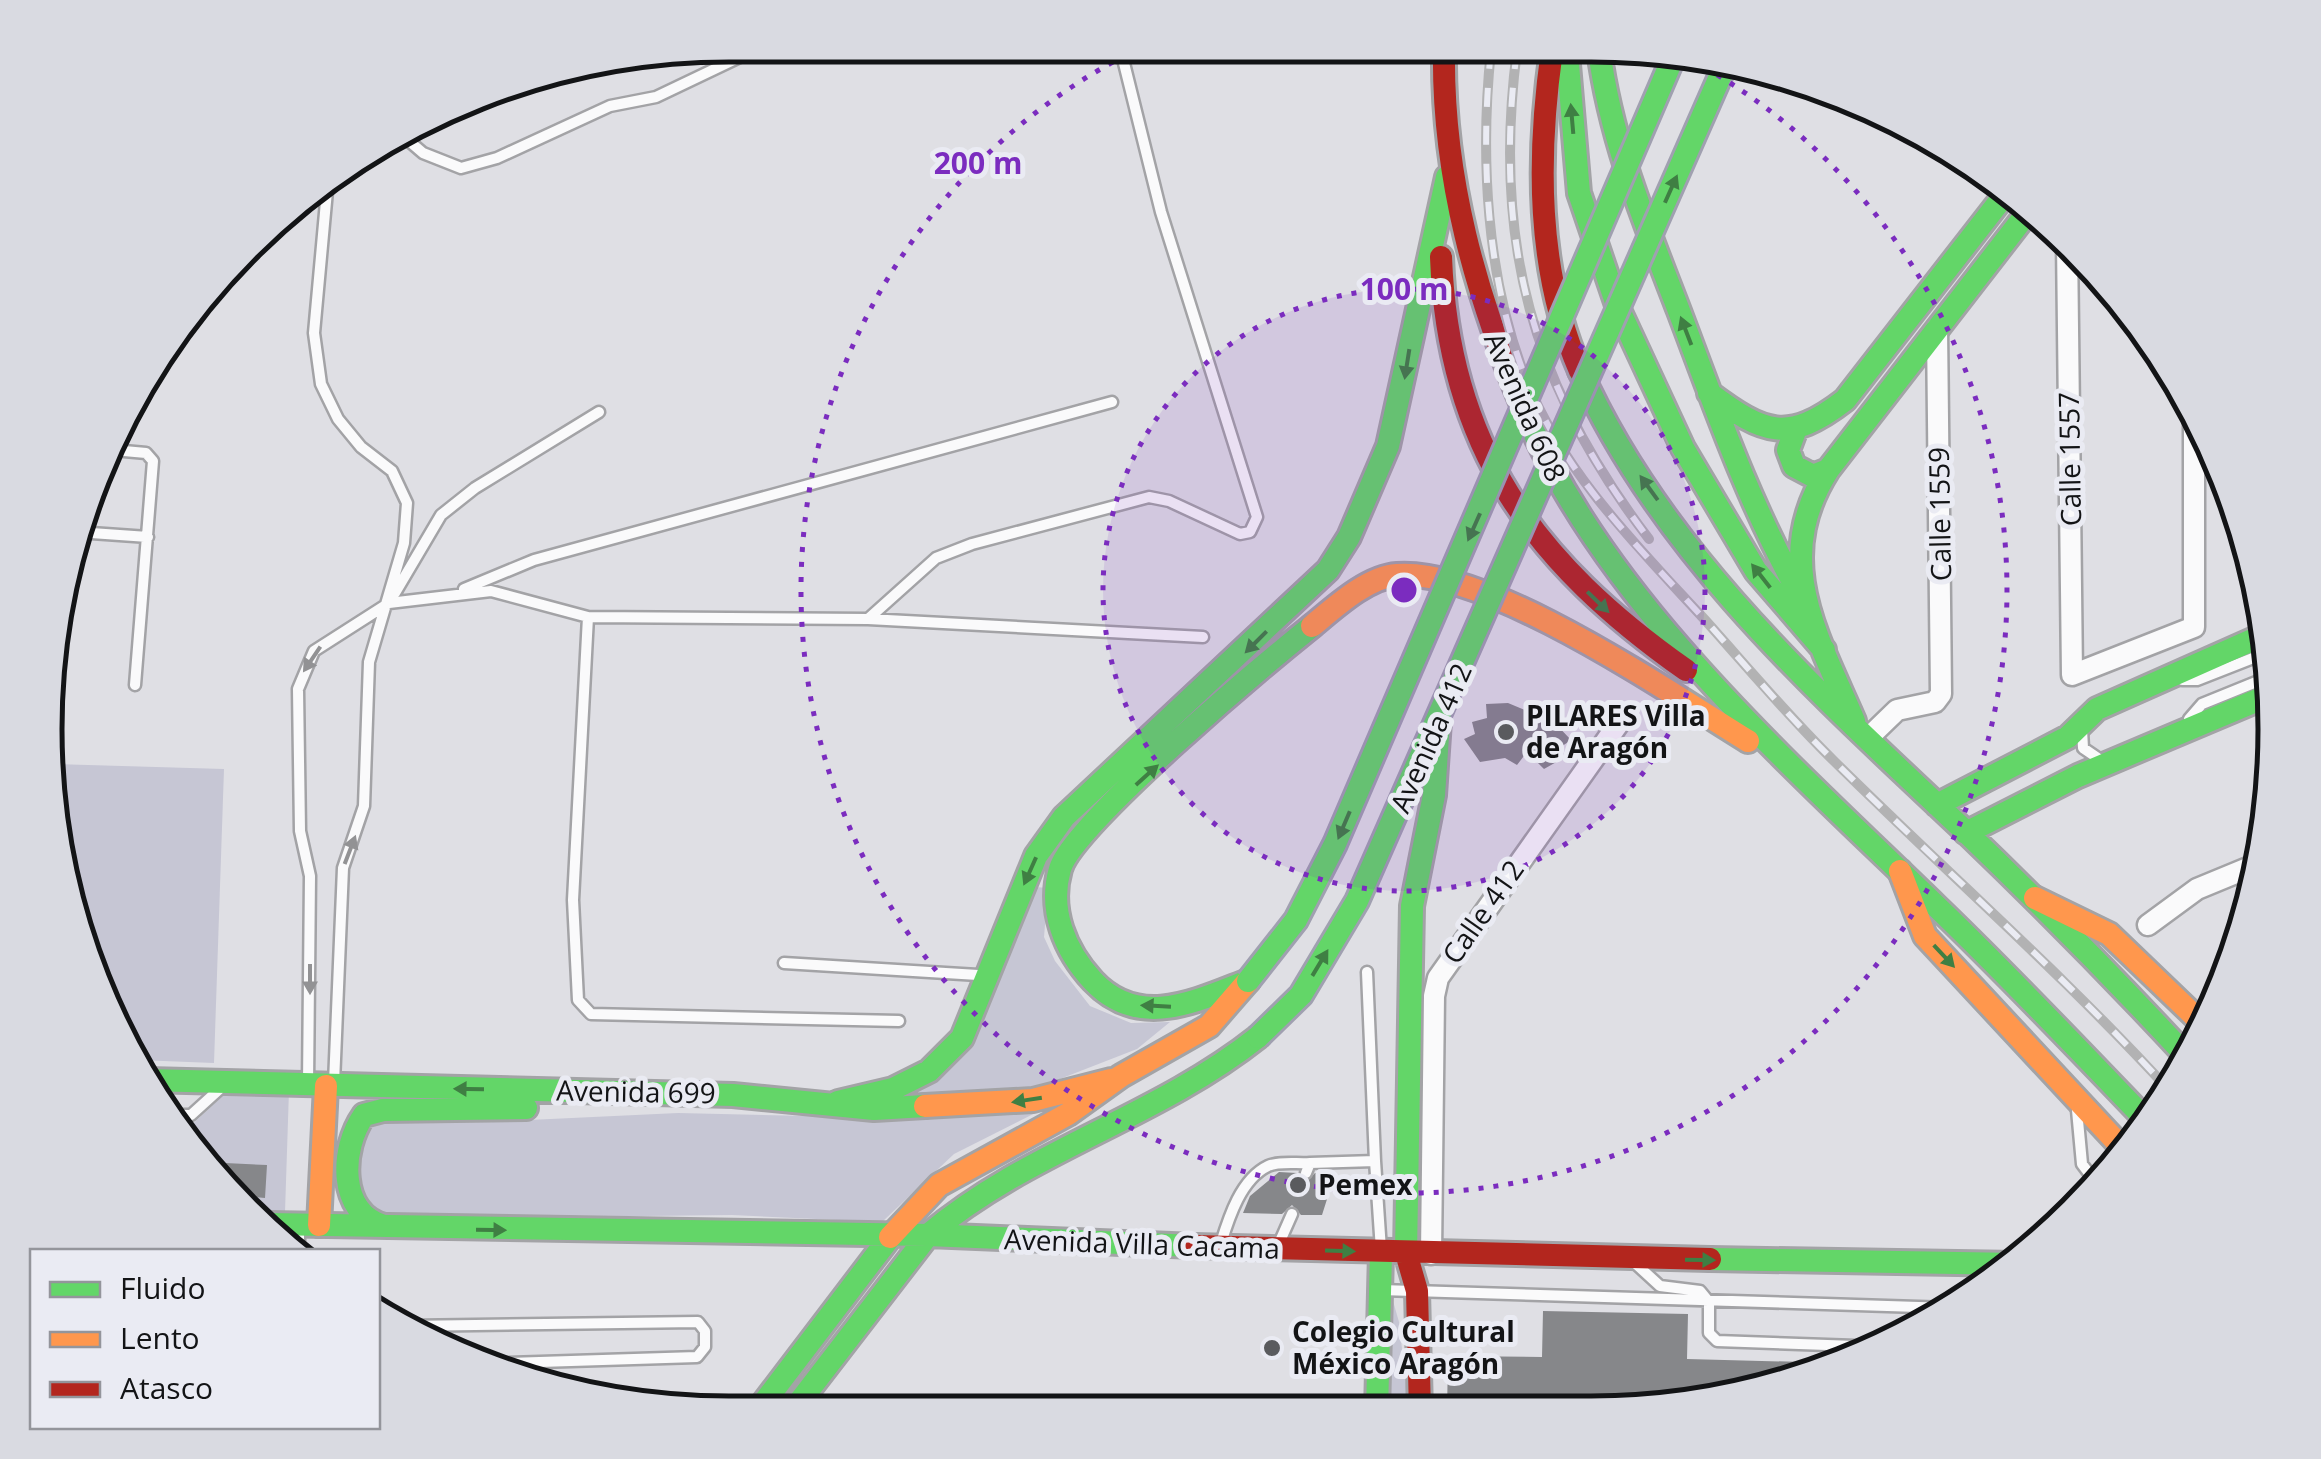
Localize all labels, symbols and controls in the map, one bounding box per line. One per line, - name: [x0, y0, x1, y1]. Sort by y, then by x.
- one-way arrow: [1564, 103, 1580, 135]
- text: 200 m: [934, 142, 1022, 183]
- one-way arrow: [1663, 174, 1679, 204]
- text: 100 m: [1360, 268, 1448, 309]
- one-way arrow: [1678, 316, 1693, 346]
- street label: Avenida 608: [1476, 326, 1576, 487]
- one-way arrow: [1399, 349, 1414, 380]
- street label: Calle 1557: [2049, 392, 2089, 527]
- street label: Calle 1559: [1919, 447, 1959, 582]
- one-way arrow: [1640, 474, 1659, 501]
- one-way arrow: [1466, 512, 1482, 542]
- one-way arrow: [1752, 563, 1772, 589]
- centre of rings: [1386, 572, 1422, 608]
- one-way arrow: [1585, 590, 1609, 613]
- one-way arrow: [1245, 629, 1269, 653]
- one-way arrow: [303, 646, 322, 672]
- street label: Avenida 412: [1380, 657, 1480, 818]
- place label: PILARES Villa de Aragón: [1526, 696, 1706, 766]
- marker: PILARES Villa de Aragón: [1495, 721, 1517, 743]
- one-way arrow: [1134, 764, 1159, 786]
- one-way arrow: [1335, 810, 1351, 840]
- one-way arrow: [343, 834, 358, 864]
- street label: Calle 412: [1433, 852, 1532, 971]
- one-way arrow: [1021, 857, 1038, 886]
- one-way arrow: [1932, 944, 1955, 968]
- one-way arrow: [1311, 949, 1328, 977]
- one-way arrow: [302, 964, 318, 996]
- one-way arrow: [1139, 998, 1171, 1014]
- street label: Avenida 699: [556, 1071, 716, 1111]
- one-way arrow: [452, 1080, 484, 1096]
- one-way arrow: [1011, 1093, 1042, 1108]
- place label: Pemex: [1318, 1165, 1413, 1203]
- marker: Pemex: [1287, 1174, 1309, 1196]
- street label: Avenida Villa Cacama: [1003, 1219, 1281, 1267]
- one-way arrow: [475, 1222, 507, 1238]
- one-way arrow: [1324, 1244, 1356, 1260]
- legend: [30, 1249, 380, 1429]
- one-way arrow: [1684, 1252, 1716, 1268]
- text: Fluido: [120, 1267, 205, 1308]
- place label: Colegio Cultural México Aragón: [1292, 1312, 1515, 1382]
- text: Lento: [120, 1317, 200, 1358]
- marker: Colegio Cultural México Aragón: [1261, 1337, 1283, 1359]
- text: Atasco: [120, 1367, 213, 1408]

